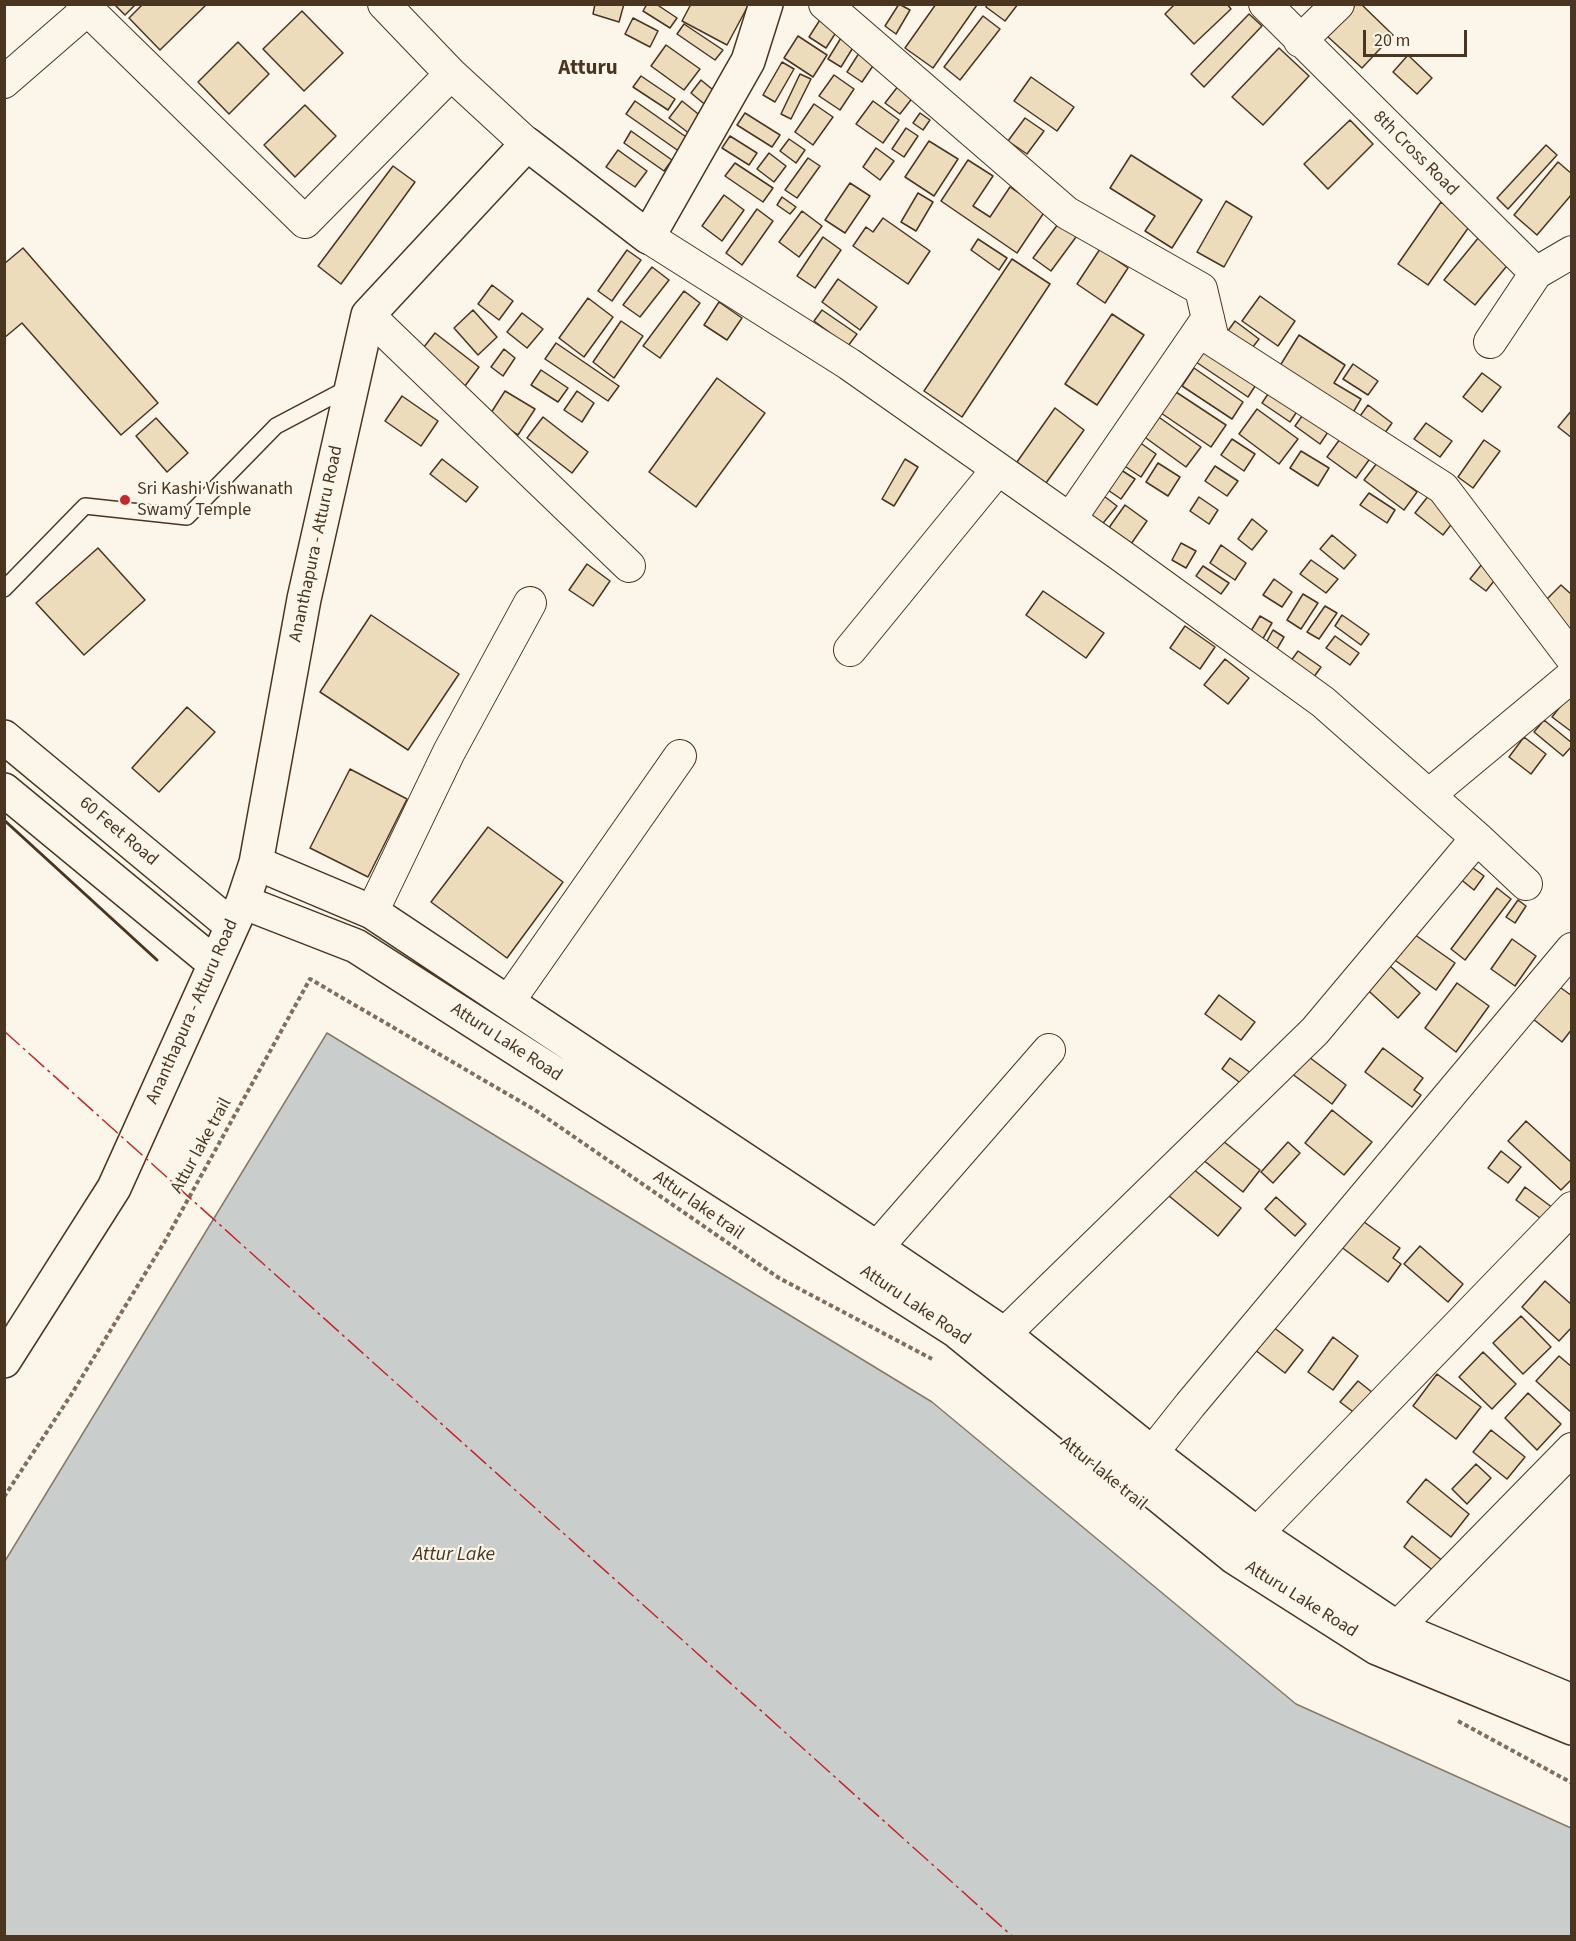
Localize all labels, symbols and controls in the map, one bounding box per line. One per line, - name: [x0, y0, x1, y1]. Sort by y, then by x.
- scale bar: [1366, 18, 1470, 56]
- text: 20 m: [1374, 28, 1410, 53]
- district label: Atturu: [558, 56, 618, 82]
- street label: 8th Cross Road: [1368, 107, 1462, 201]
- street label: Ananthapura - Atturu Road: [286, 444, 348, 644]
- place label: Sri Kashi Vishwanath Swamy Temple: [137, 479, 293, 522]
- marker: Sri Kashi Vishwanath Swamy Temple: [118, 493, 132, 507]
- street label: 60 Feet Road: [74, 793, 162, 871]
- street label: Ananthapura - Atturu Road: [142, 916, 244, 1108]
- street label: Atturu Lake Road: [446, 999, 566, 1087]
- street label: Attur lake trail: [167, 1095, 237, 1197]
- street label: Attur lake trail: [648, 1167, 748, 1245]
- street label: Atturu Lake Road: [856, 1261, 974, 1351]
- street label: Attur lake trail: [1055, 1432, 1151, 1516]
- water label: Attur Lake: [413, 1544, 495, 1568]
- street label: Atturu Lake Road: [1241, 1557, 1361, 1643]

